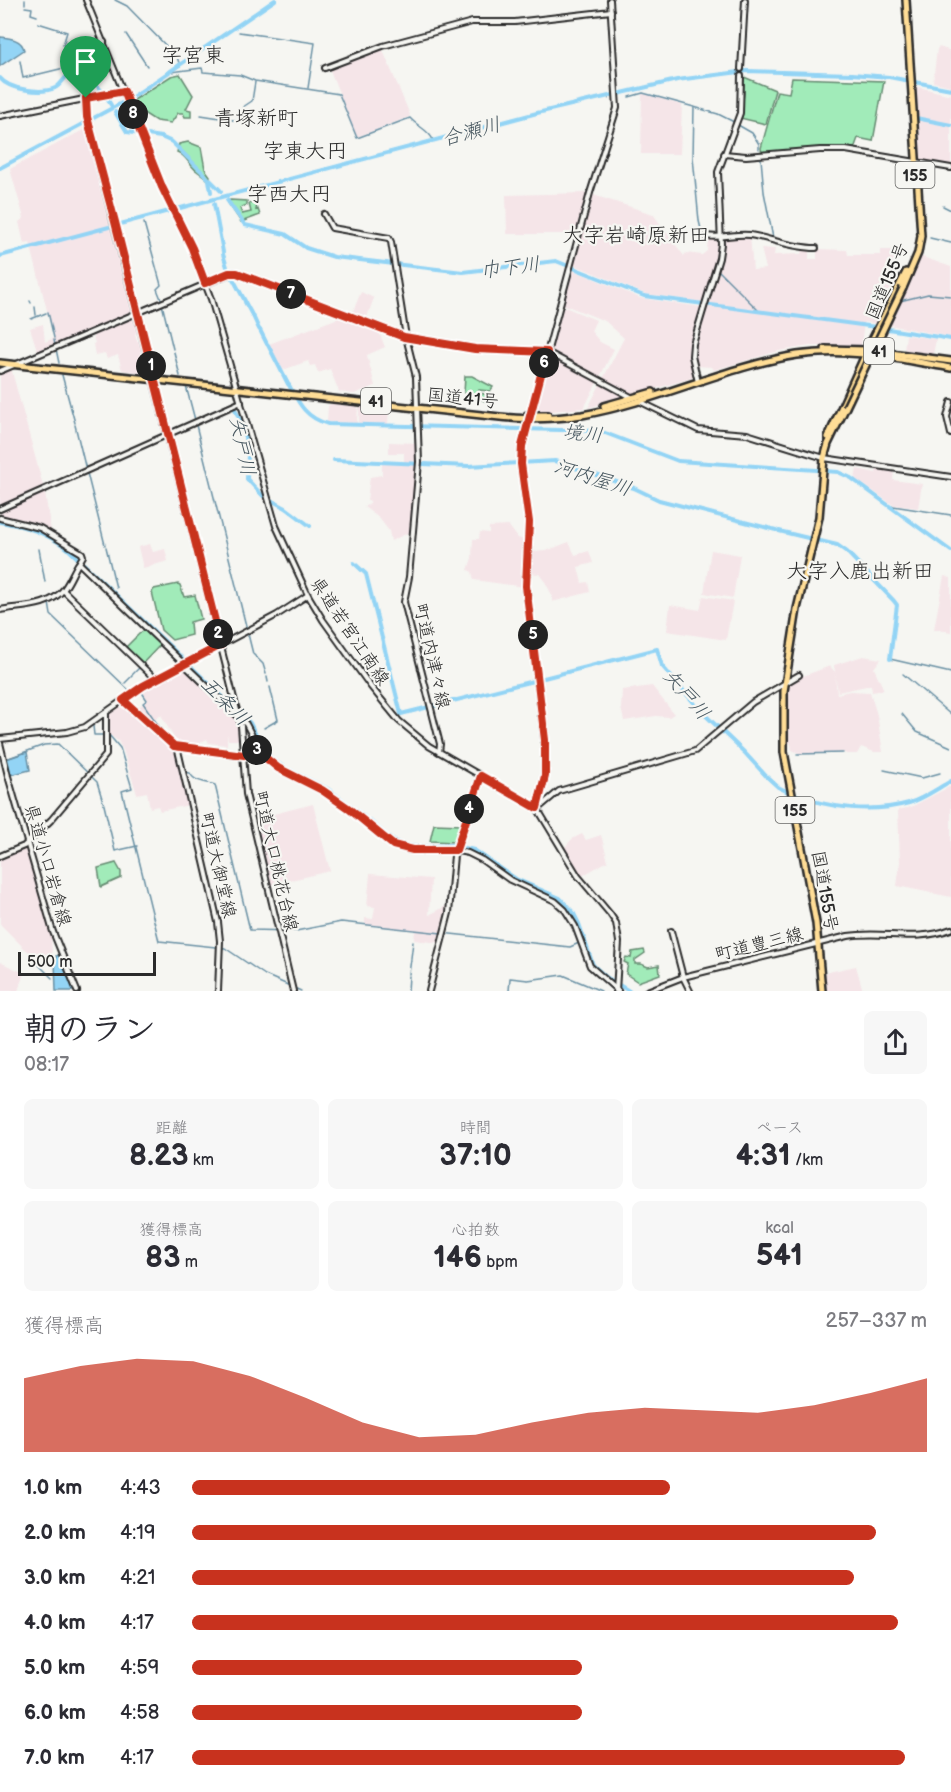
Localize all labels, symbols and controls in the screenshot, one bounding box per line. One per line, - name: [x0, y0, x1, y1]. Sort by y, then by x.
- pin: [60, 36, 111, 98]
- district label: 字宮東: [162, 43, 225, 68]
- icon: arrive: [69, 45, 102, 78]
- pin: 8: [118, 99, 148, 129]
- text: 8: [128, 104, 138, 123]
- district label: 青塚新町: [214, 106, 298, 131]
- water label: 合瀬川: [439, 113, 503, 151]
- district label: 字東大円: [263, 139, 347, 164]
- road number: 155: [896, 162, 934, 188]
- district label: 字西大円: [247, 182, 331, 207]
- district label: 大字岩崎原新田: [563, 223, 710, 248]
- street label: 国道155号: [862, 240, 913, 323]
- water label: 巾下川: [479, 252, 541, 284]
- pin: 7: [276, 279, 306, 309]
- text: 7: [287, 284, 295, 303]
- road number: 41: [864, 338, 894, 364]
- pin: 6: [529, 348, 559, 378]
- pin: 1: [136, 351, 166, 381]
- text: 6: [539, 353, 549, 372]
- text: 1: [148, 356, 154, 375]
- street label: 国道41号: [426, 384, 500, 413]
- road number: 41: [361, 388, 391, 414]
- water label: 矢戸川: [224, 414, 260, 478]
- water label: 境川: [562, 420, 604, 448]
- water label: 河内屋川: [551, 454, 634, 502]
- district label: 大字入鹿出新田: [787, 559, 934, 584]
- street label: 県道若宮江南線: [306, 573, 394, 689]
- street label: 町道内津々線: [409, 601, 454, 711]
- pin: 2: [203, 619, 233, 649]
- pin: 5: [518, 620, 548, 650]
- text: 2: [213, 624, 223, 643]
- text: 5: [528, 625, 538, 644]
- water label: 矢戸川: [658, 664, 715, 725]
- water label: 五条川: [196, 672, 255, 731]
- pin: 3: [242, 735, 272, 765]
- text: 3: [252, 740, 262, 759]
- street label: 町道大口桃花台線: [249, 789, 302, 934]
- pin: 4: [454, 794, 484, 824]
- road number: 155: [776, 797, 814, 823]
- text: 4: [464, 799, 474, 818]
- street label: 県道小口岩倉線: [20, 802, 75, 929]
- street label: 町道大御堂線: [195, 810, 240, 920]
- street label: 国道155号: [807, 849, 842, 933]
- street label: 町道豊三線: [713, 923, 805, 966]
- scale bar: [18, 949, 156, 977]
- text: 500 m: [27, 953, 73, 972]
- text: 朝のラン: [24, 1010, 156, 1050]
- button: share: [864, 1011, 927, 1074]
- text: 08:17: [24, 1053, 69, 1077]
- text: 距離: [155, 1119, 188, 1138]
- text: 時間: [459, 1119, 492, 1138]
- text: ペース: [756, 1119, 803, 1138]
- text: 8.23: [129, 1138, 188, 1174]
- text: 37:10: [439, 1138, 512, 1174]
- text: 4:31: [736, 1138, 791, 1174]
- text: km: [188, 1151, 214, 1170]
- text: /km: [791, 1151, 823, 1170]
- text: kcal: [765, 1219, 794, 1238]
- text: 獲得標高: [139, 1221, 204, 1240]
- text: 心拍数: [451, 1221, 500, 1240]
- text: 541: [756, 1238, 803, 1274]
- text: 83: [145, 1240, 181, 1276]
- text: 146: [433, 1240, 482, 1276]
- text: m: [181, 1253, 198, 1272]
- text: bpm: [482, 1253, 518, 1272]
- text: 257–337 m: [826, 1309, 927, 1333]
- text: 獲得標高: [24, 1314, 104, 1338]
- text: 1.0 km: [24, 1476, 82, 1500]
- text: 4:43: [120, 1476, 161, 1500]
- text: 2.0 km: [24, 1521, 86, 1545]
- text: 4:19: [120, 1521, 156, 1545]
- text: 3.0 km: [24, 1566, 85, 1590]
- text: 4:21: [120, 1566, 155, 1590]
- text: 4.0 km: [24, 1611, 86, 1635]
- text: 4:17: [120, 1611, 154, 1635]
- text: 5.0 km: [24, 1656, 85, 1680]
- text: 4:59: [120, 1656, 159, 1680]
- text: 6.0 km: [24, 1701, 86, 1725]
- text: 4:58: [120, 1701, 159, 1725]
- text: 7.0 km: [24, 1746, 85, 1770]
- text: 4:17: [120, 1746, 154, 1770]

